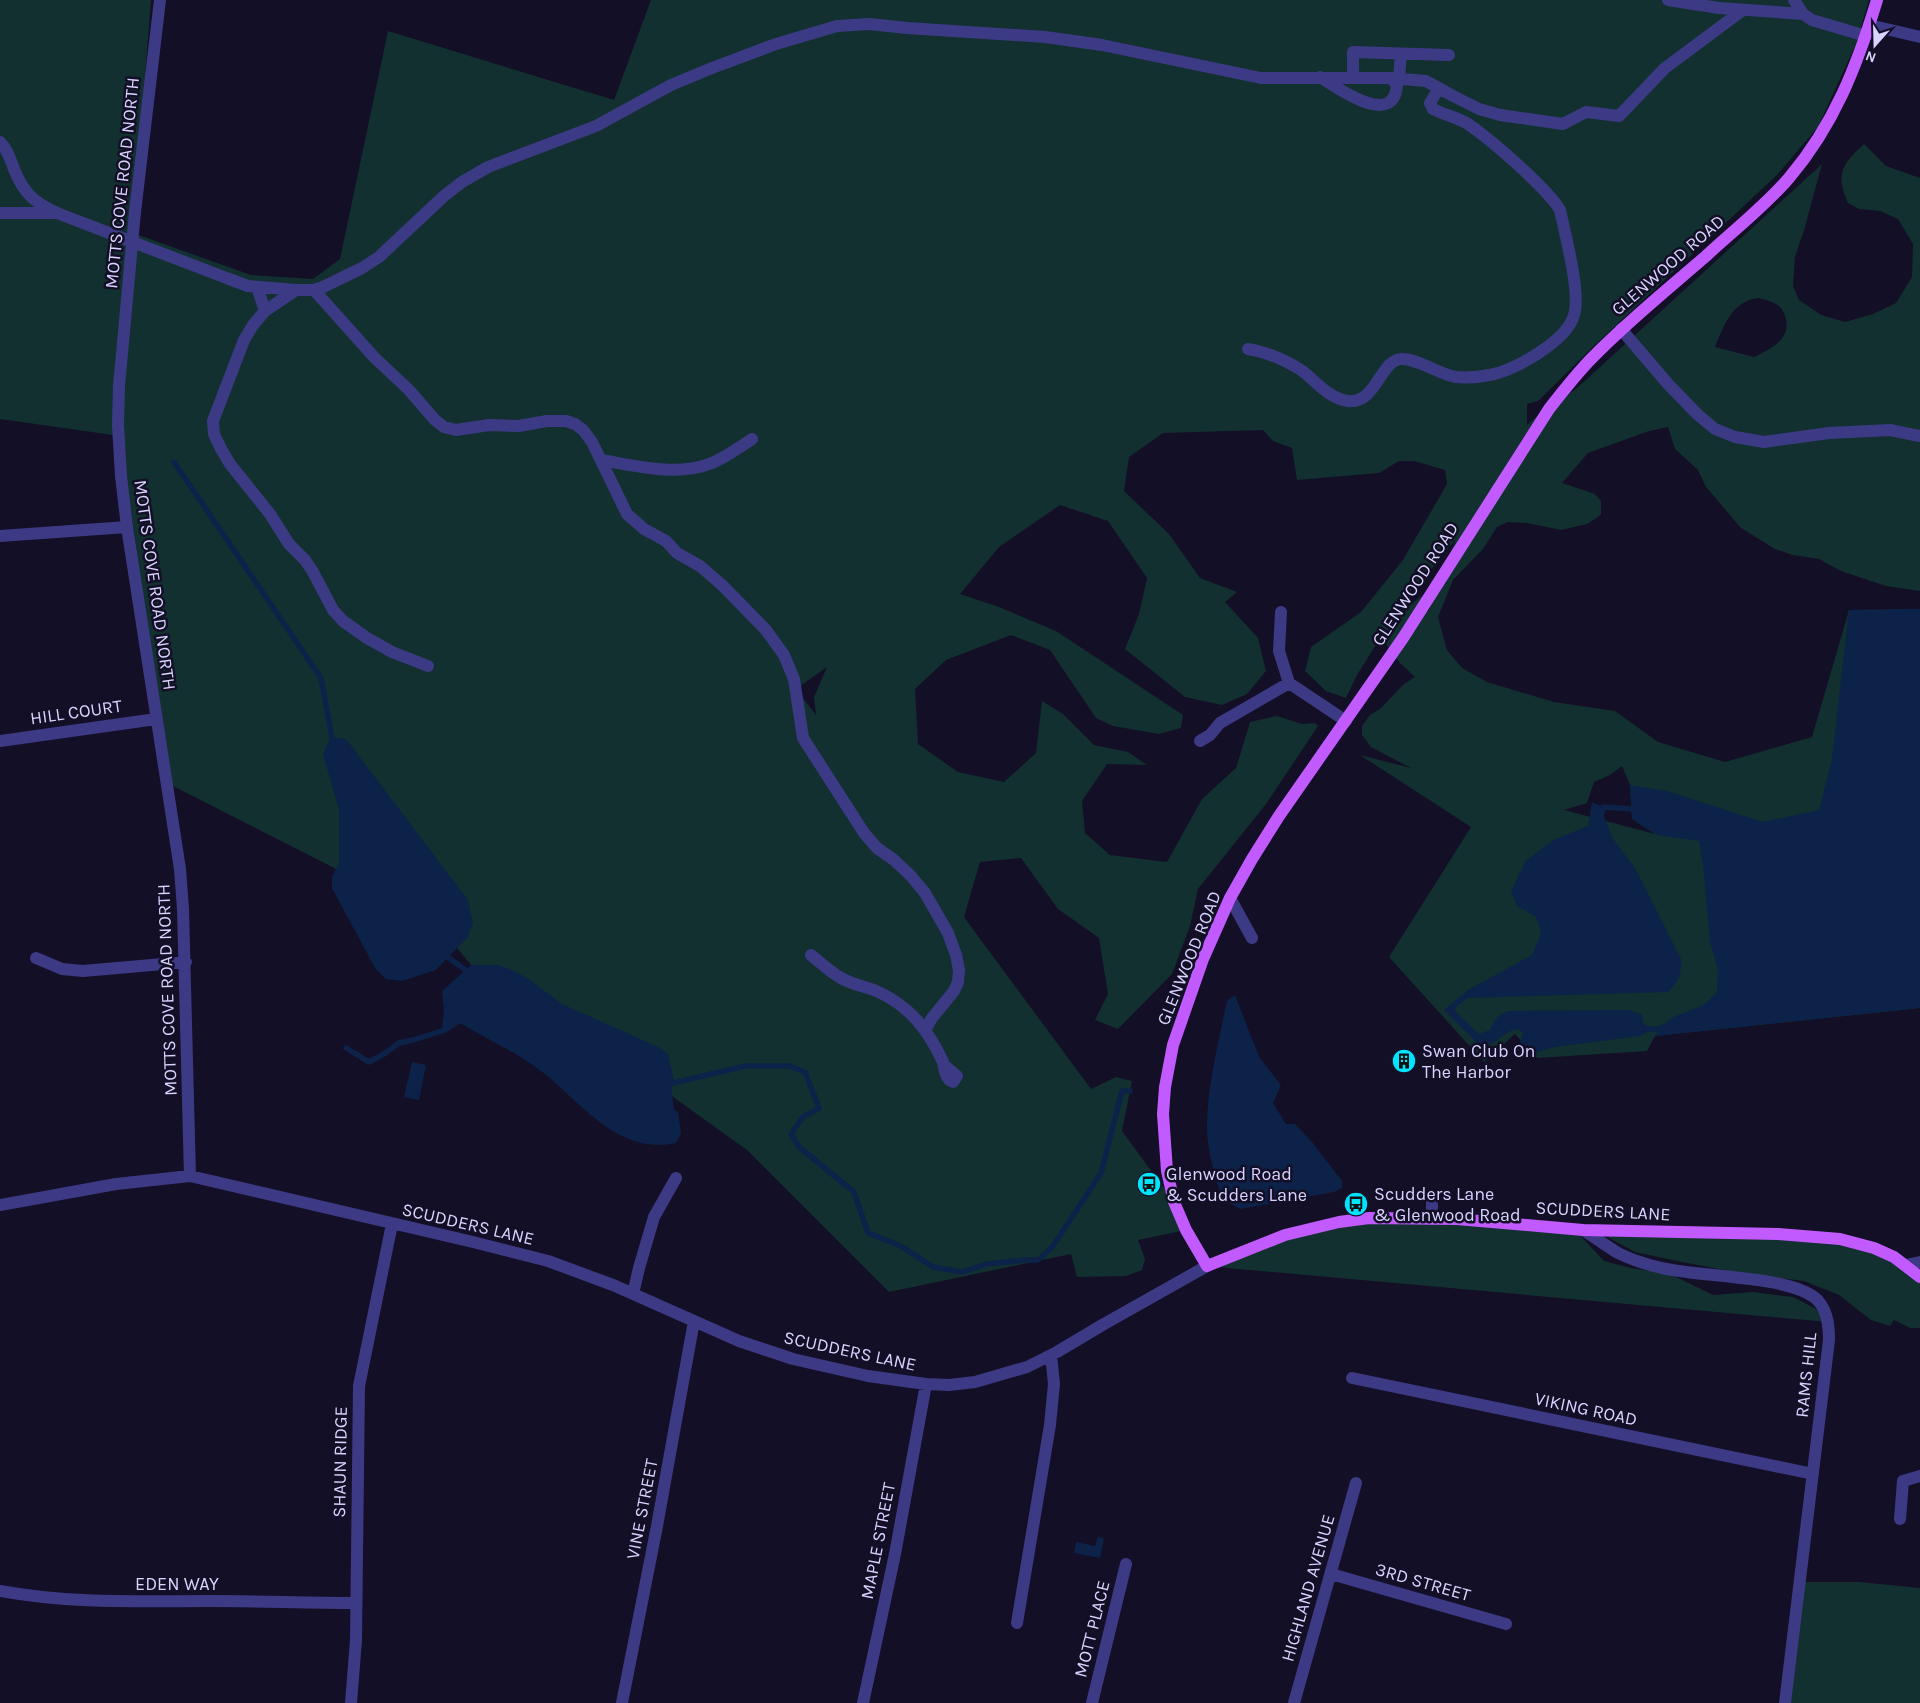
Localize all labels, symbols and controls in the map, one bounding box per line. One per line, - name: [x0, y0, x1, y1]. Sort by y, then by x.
- north arrow: [1850, 20, 1900, 70]
- text: N: [1863, 47, 1878, 66]
- street label: MOTTS COVE ROAD NORTH: [100, 76, 144, 290]
- street label: GLENWOOD ROAD: [1607, 210, 1729, 320]
- street label: MOTTS COVE ROAD NORTH: [129, 478, 181, 692]
- street label: GLENWOOD ROAD: [1367, 518, 1463, 650]
- street label: HILL COURT: [29, 695, 123, 729]
- street label: MOTTS COVE ROAD NORTH: [152, 884, 182, 1096]
- street label: GLENWOOD ROAD: [1152, 888, 1226, 1028]
- place label: Swan Club On The Harbor: [1422, 1040, 1535, 1083]
- building icon: Swan Club On The Harbor: [1391, 1048, 1417, 1074]
- place label: Glenwood Road & Scudders Lane: [1166, 1163, 1307, 1206]
- bus stop icon: Glenwood Road & Scudders Lane: [1136, 1171, 1162, 1197]
- place label: Scudders Lane & Glenwood Road: [1374, 1183, 1521, 1226]
- bus stop icon: Scudders Lane & Glenwood Road: [1343, 1191, 1369, 1217]
- street label: SCUDDERS LANE: [1535, 1196, 1671, 1226]
- street label: SCUDDERS LANE: [400, 1198, 536, 1250]
- street label: SCUDDERS LANE: [782, 1326, 918, 1376]
- street label: RAMS HILL: [1791, 1331, 1821, 1419]
- street label: VIKING ROAD: [1533, 1387, 1639, 1431]
- street label: SHAUN RIDGE: [328, 1406, 352, 1518]
- street label: VINE STREET: [621, 1457, 663, 1561]
- street label: MAPLE STREET: [856, 1481, 900, 1601]
- street label: HIGHLAND AVENUE: [1276, 1512, 1340, 1664]
- street label: 3RD STREET: [1373, 1558, 1473, 1606]
- street label: EDEN WAY: [135, 1573, 219, 1595]
- street label: MOTT PLACE: [1069, 1578, 1115, 1680]

